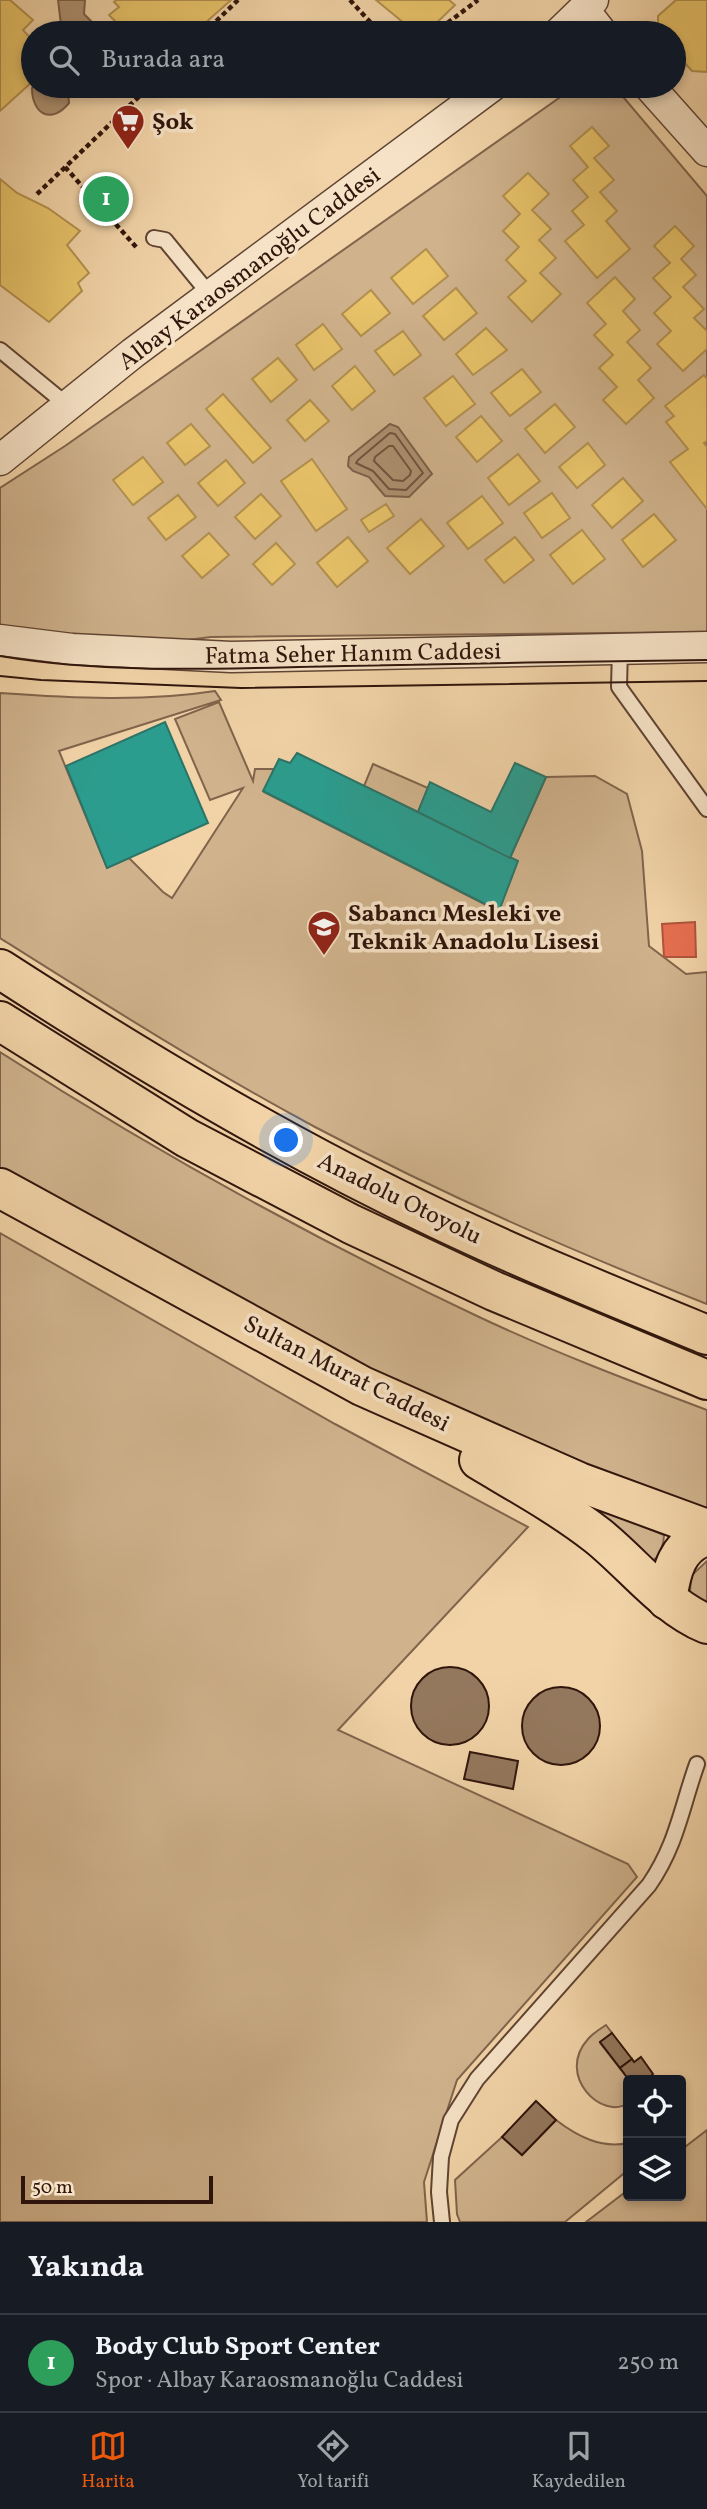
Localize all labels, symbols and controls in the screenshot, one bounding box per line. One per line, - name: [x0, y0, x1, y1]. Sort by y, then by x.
- search box: [21, 21, 686, 98]
- icon: search: [45, 41, 83, 79]
- text: Burada ara: [101, 42, 225, 78]
- supermarket icon: Şok: [109, 102, 147, 151]
- place label: Şok: [152, 106, 194, 140]
- street label: Albay Karaosmanoğlu Caddesi: [112, 160, 388, 380]
- pin: 1: [83, 173, 129, 225]
- street label: Fatma Seher Hanım Caddesi: [204, 635, 502, 675]
- place label: Sabancı Mesleki ve Teknik Anadolu Lisesi: [348, 898, 599, 960]
- school or university icon: Sabancı Mesleki ve Teknik Anadolu Lisesi: [305, 908, 343, 957]
- your location: [269, 1123, 303, 1157]
- street label: Anadolu Otoyolu: [311, 1145, 487, 1254]
- street label: Sultan Murat Caddesi: [237, 1308, 455, 1442]
- map controls: [623, 2075, 686, 2201]
- button: locate: [623, 2075, 686, 2138]
- button: layers: [623, 2138, 686, 2201]
- scale bar: [21, 2173, 214, 2205]
- text: 50 m: [32, 2175, 73, 2201]
- text: Yakında: [28, 2247, 144, 2289]
- text: Body Club Sport Center: [95, 2329, 380, 2365]
- text: 1: [46, 2347, 56, 2379]
- text: 250 m: [617, 2347, 679, 2379]
- text: Spor · Albay Karaosmanoğlu Caddesi: [95, 2365, 464, 2397]
- tab: Harita: [81, 2427, 135, 2495]
- tab: Yol tarifi: [297, 2427, 369, 2495]
- tab: Kaydedilen: [532, 2427, 626, 2495]

